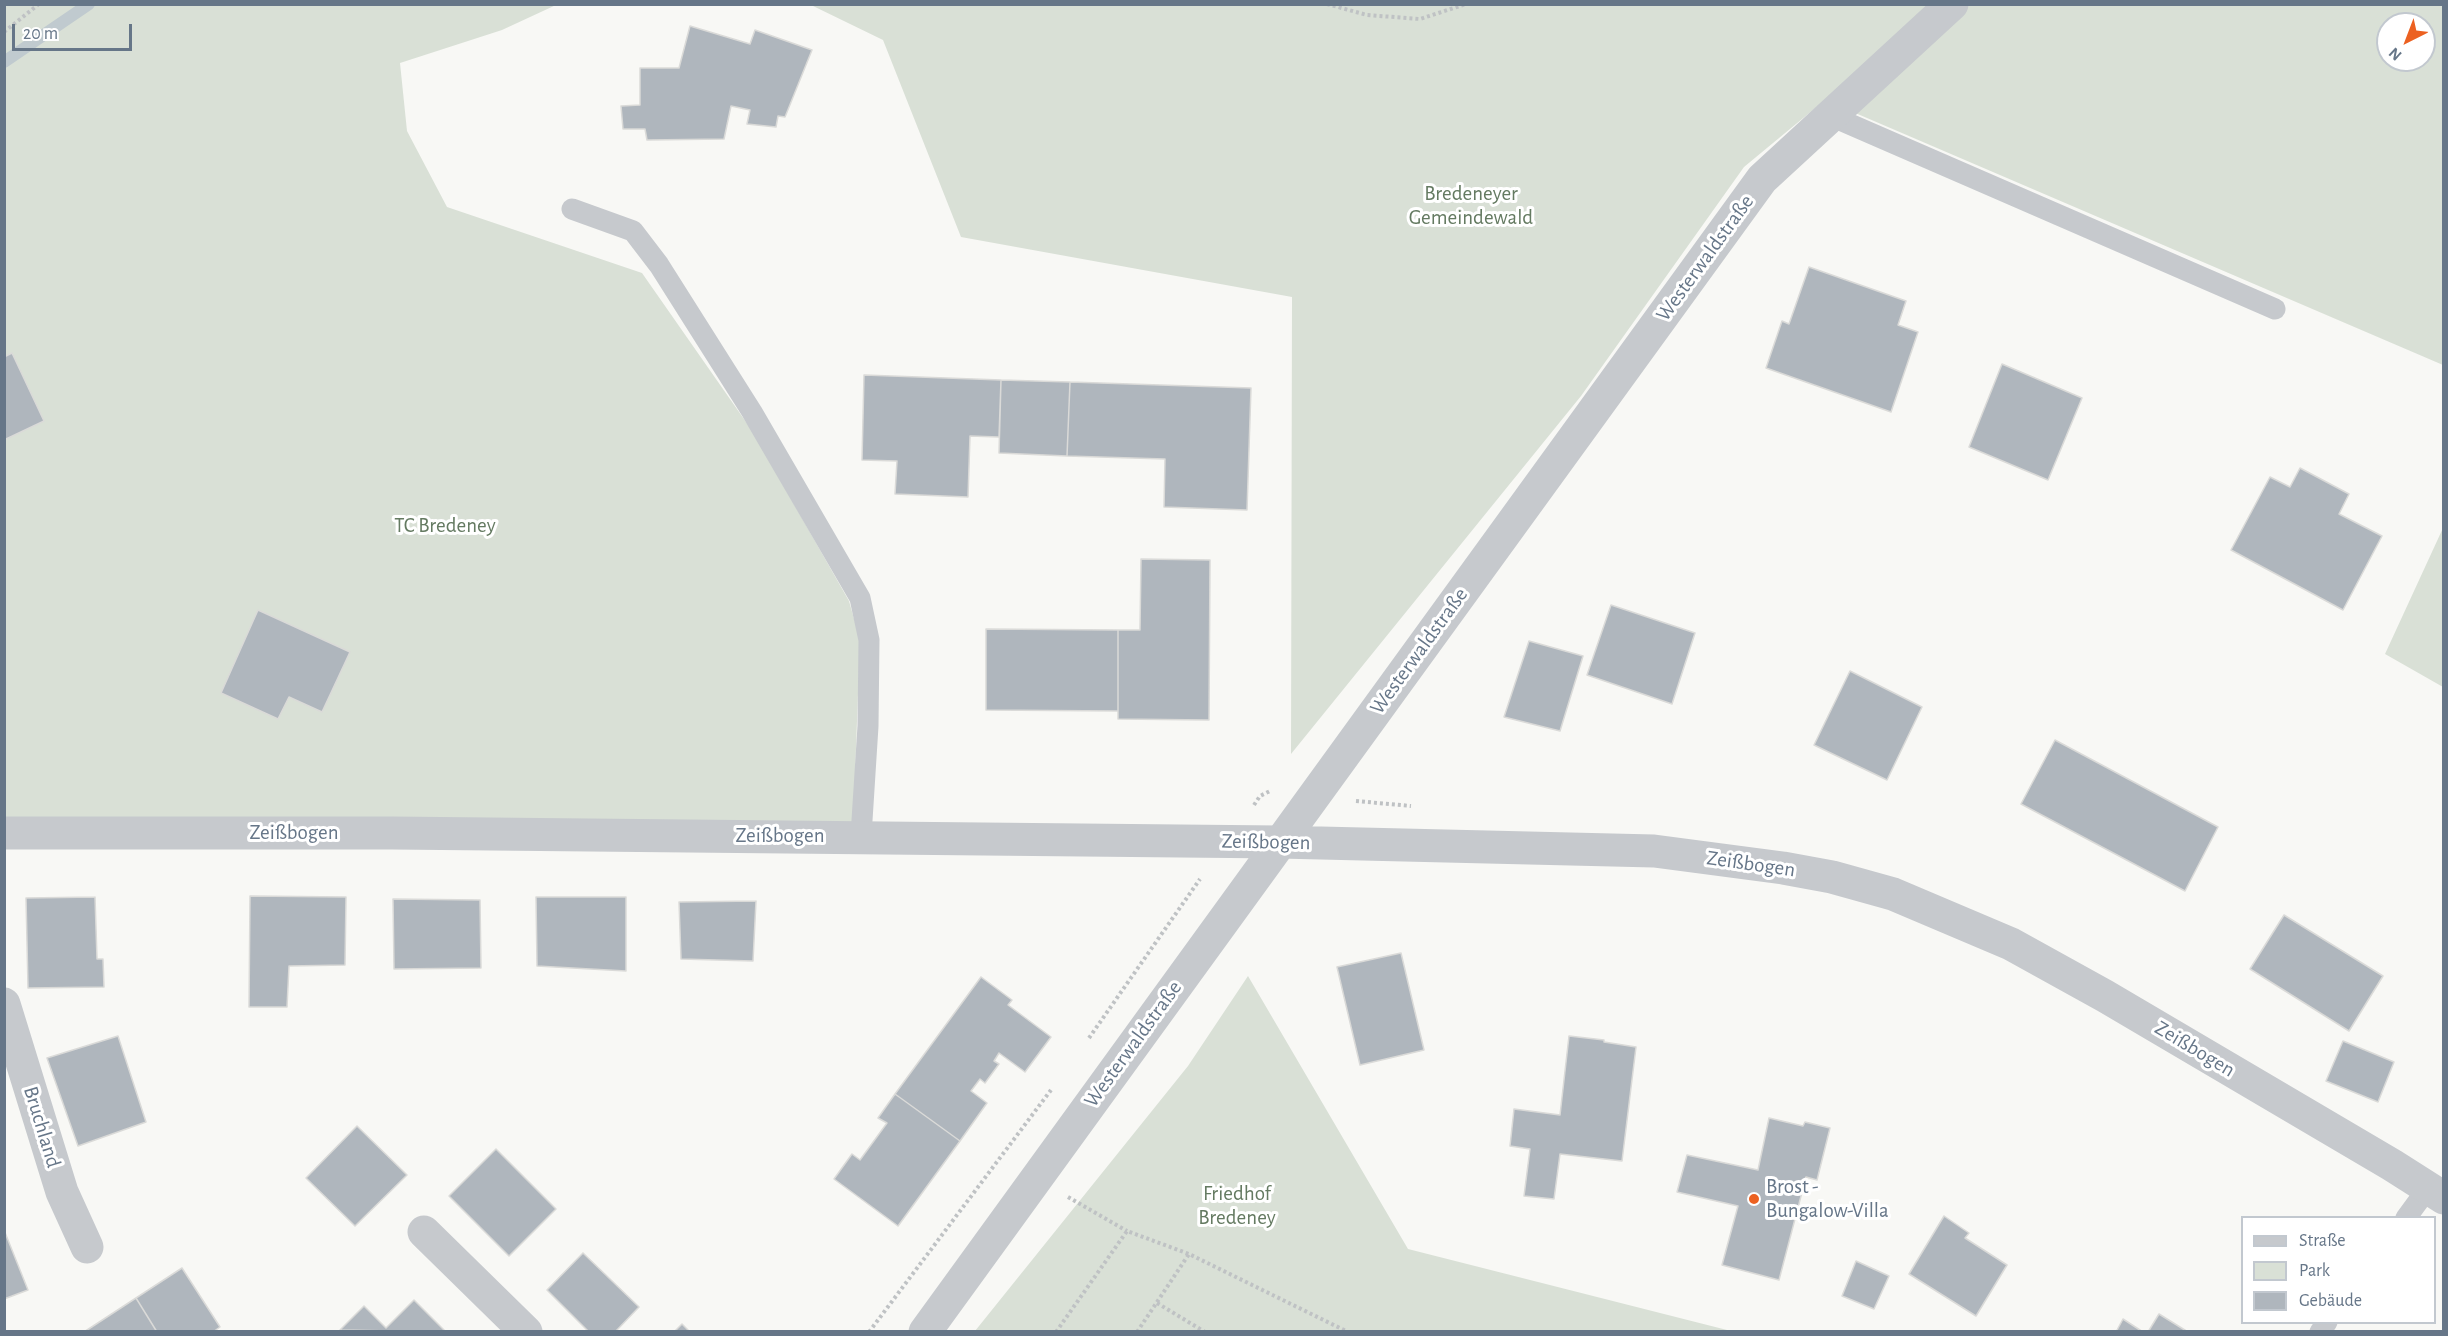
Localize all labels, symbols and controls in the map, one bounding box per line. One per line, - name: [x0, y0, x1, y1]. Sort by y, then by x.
- scale bar: [15, 12, 135, 50]
- north arrow: [2376, 12, 2436, 72]
- text: 20 m: [23, 25, 58, 43]
- text: N: [2386, 44, 2405, 64]
- park label: Bredeneyer Gemeindewald: [1409, 181, 1533, 231]
- street label: Westerwaldstraße: [1651, 190, 1759, 326]
- park label: TC Bredeney: [394, 513, 496, 539]
- street label: Westerwaldstraße: [1365, 583, 1473, 719]
- street label: Zeißbogen: [250, 820, 338, 846]
- street label: Zeißbogen: [736, 823, 824, 849]
- street label: Zeißbogen: [1221, 829, 1311, 855]
- street label: Zeißbogen: [1705, 845, 1797, 883]
- street label: Westerwaldstraße: [1079, 976, 1187, 1112]
- street label: Zeißbogen: [2150, 1015, 2240, 1083]
- street label: Bruchland: [18, 1083, 66, 1171]
- place label: Brost - Bungalow-Villa: [1766, 1174, 1889, 1224]
- park label: Friedhof Bredeney: [1198, 1181, 1276, 1231]
- marker: Brost - Bungalow-Villa: [1747, 1192, 1761, 1206]
- legend: [2241, 1216, 2436, 1324]
- text: Straße: [2299, 1232, 2345, 1250]
- text: Park: [2299, 1262, 2330, 1280]
- text: Gebäude: [2299, 1292, 2362, 1310]

